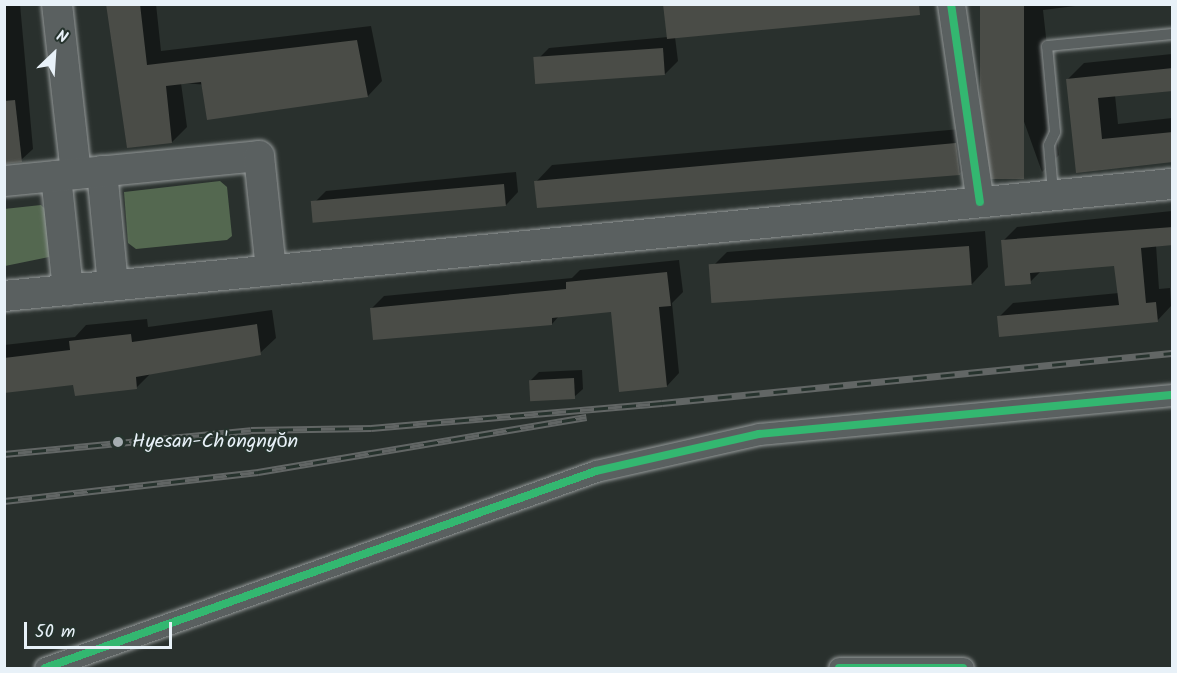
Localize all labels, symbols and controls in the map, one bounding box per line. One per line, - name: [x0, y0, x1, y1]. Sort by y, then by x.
- north arrow: [24, 24, 84, 84]
- text: N: [52, 24, 72, 51]
- place label: Hyesan-Ch'ongnyŏn: [132, 430, 298, 454]
- marker: Hyesan-Ch'ongnyŏn: [109, 433, 127, 451]
- scale bar: [27, 610, 176, 648]
- text: 50 m: [35, 618, 75, 647]

